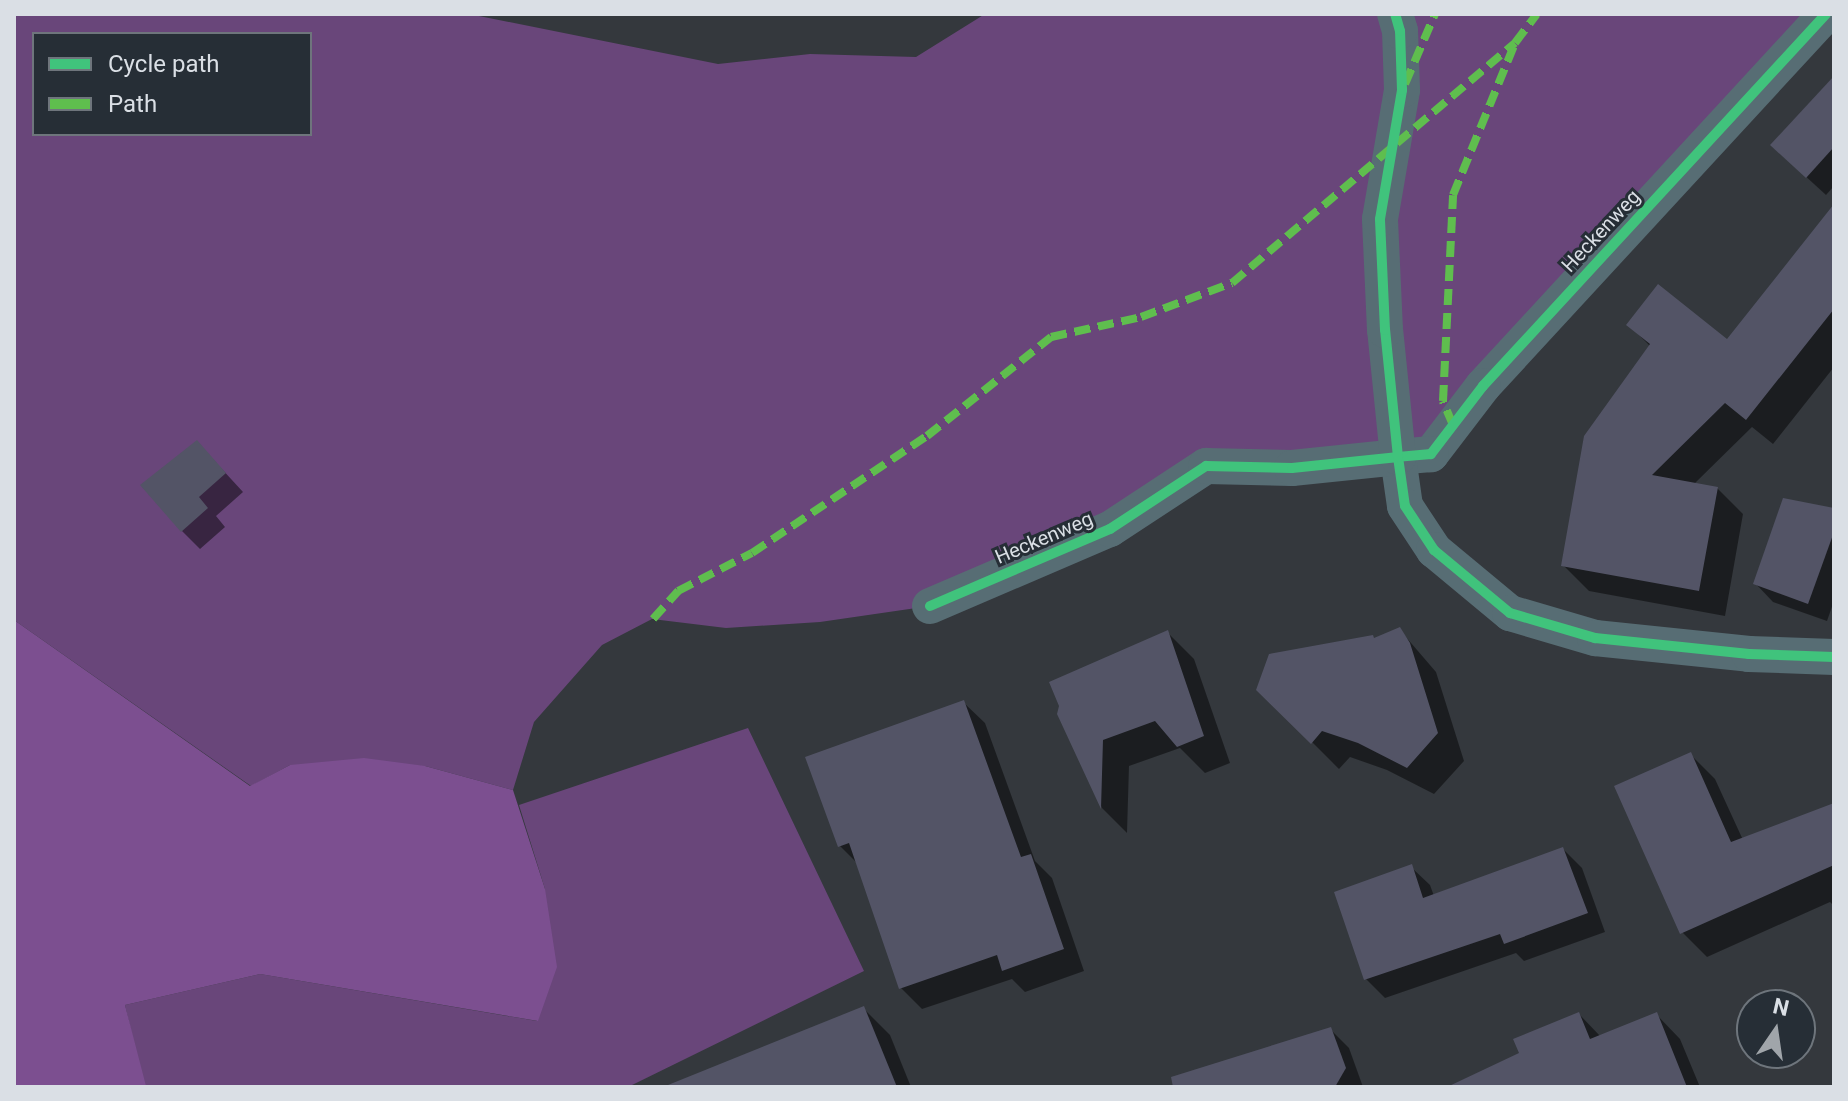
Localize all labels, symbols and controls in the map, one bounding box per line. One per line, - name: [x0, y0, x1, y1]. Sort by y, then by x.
- legend: [32, 32, 312, 136]
- text: Cycle path: [108, 50, 220, 78]
- text: Path: [108, 90, 157, 118]
- street label: Heckenweg: [1557, 185, 1645, 277]
- street label: Heckenweg: [992, 507, 1096, 569]
- north arrow: [1736, 989, 1816, 1069]
- text: N: [1771, 993, 1791, 1021]

